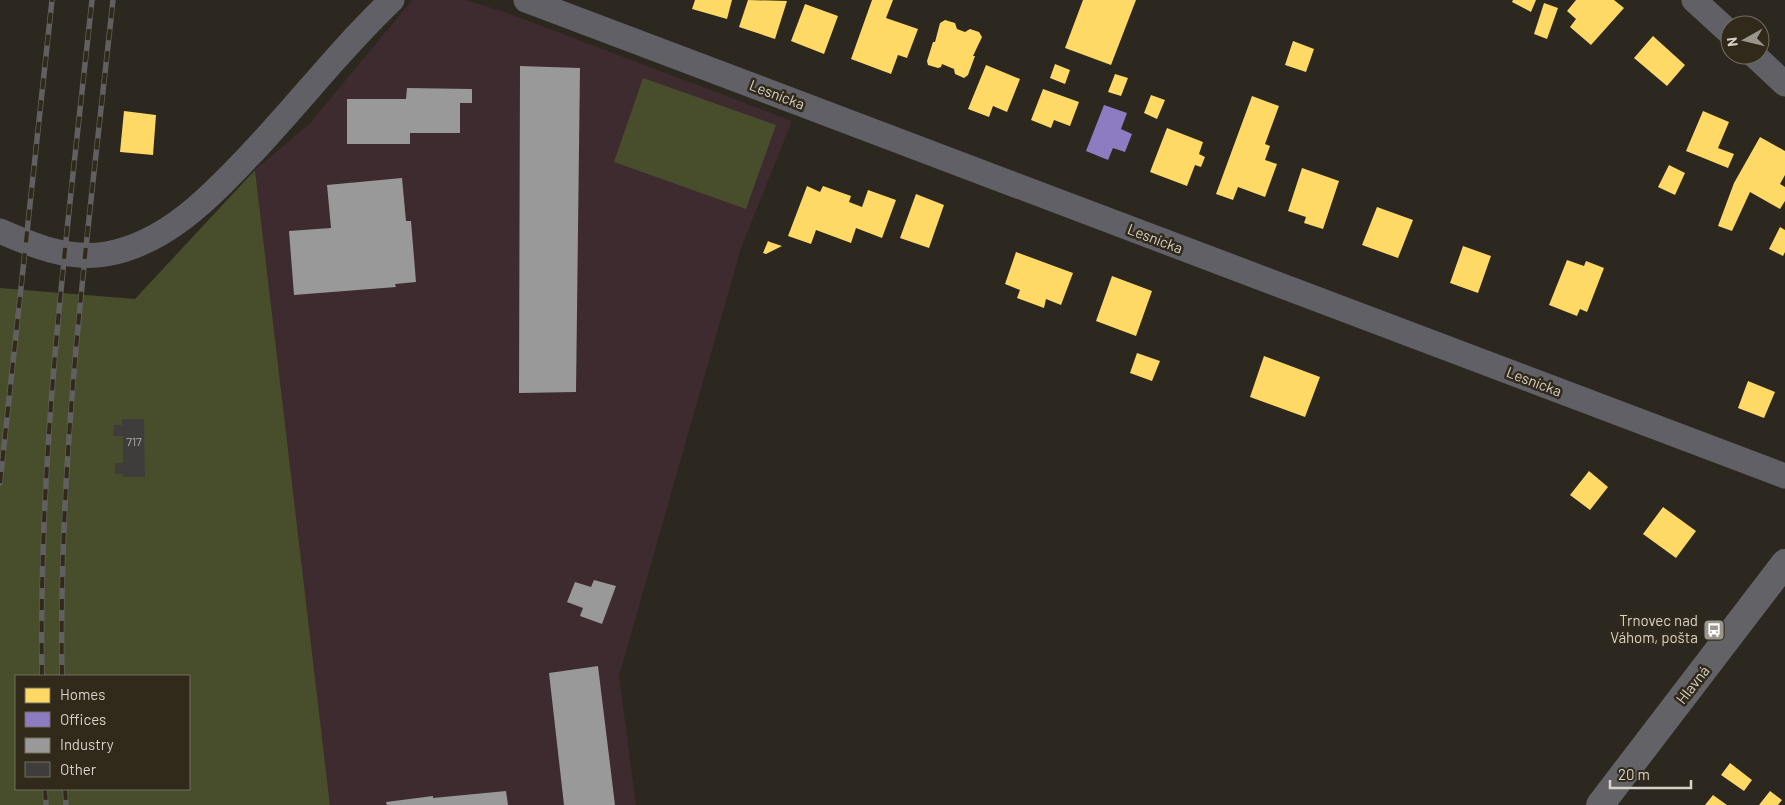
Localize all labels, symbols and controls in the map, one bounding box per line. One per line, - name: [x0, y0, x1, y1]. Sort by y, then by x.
- north arrow: [1720, 15, 1770, 65]
- text: N: [1723, 36, 1741, 48]
- street label: Lesnícka: [747, 75, 808, 113]
- street label: Lesnícka: [1125, 219, 1186, 257]
- street label: Lesnícka: [1504, 362, 1565, 400]
- house number: 717: [126, 434, 142, 448]
- place label: Trnovec nad Váhom, pošta: [1610, 611, 1698, 646]
- bus stop icon: Trnovec nad Váhom, pošta: [1702, 618, 1726, 642]
- street label: Hlavná: [1672, 662, 1713, 707]
- legend: [15, 675, 190, 790]
- text: Homes: [60, 685, 105, 703]
- text: Offices: [60, 710, 106, 728]
- text: Industry: [60, 735, 114, 753]
- scale bar: [1610, 758, 1691, 790]
- text: Other: [60, 760, 97, 778]
- text: 20 m: [1618, 765, 1650, 783]

